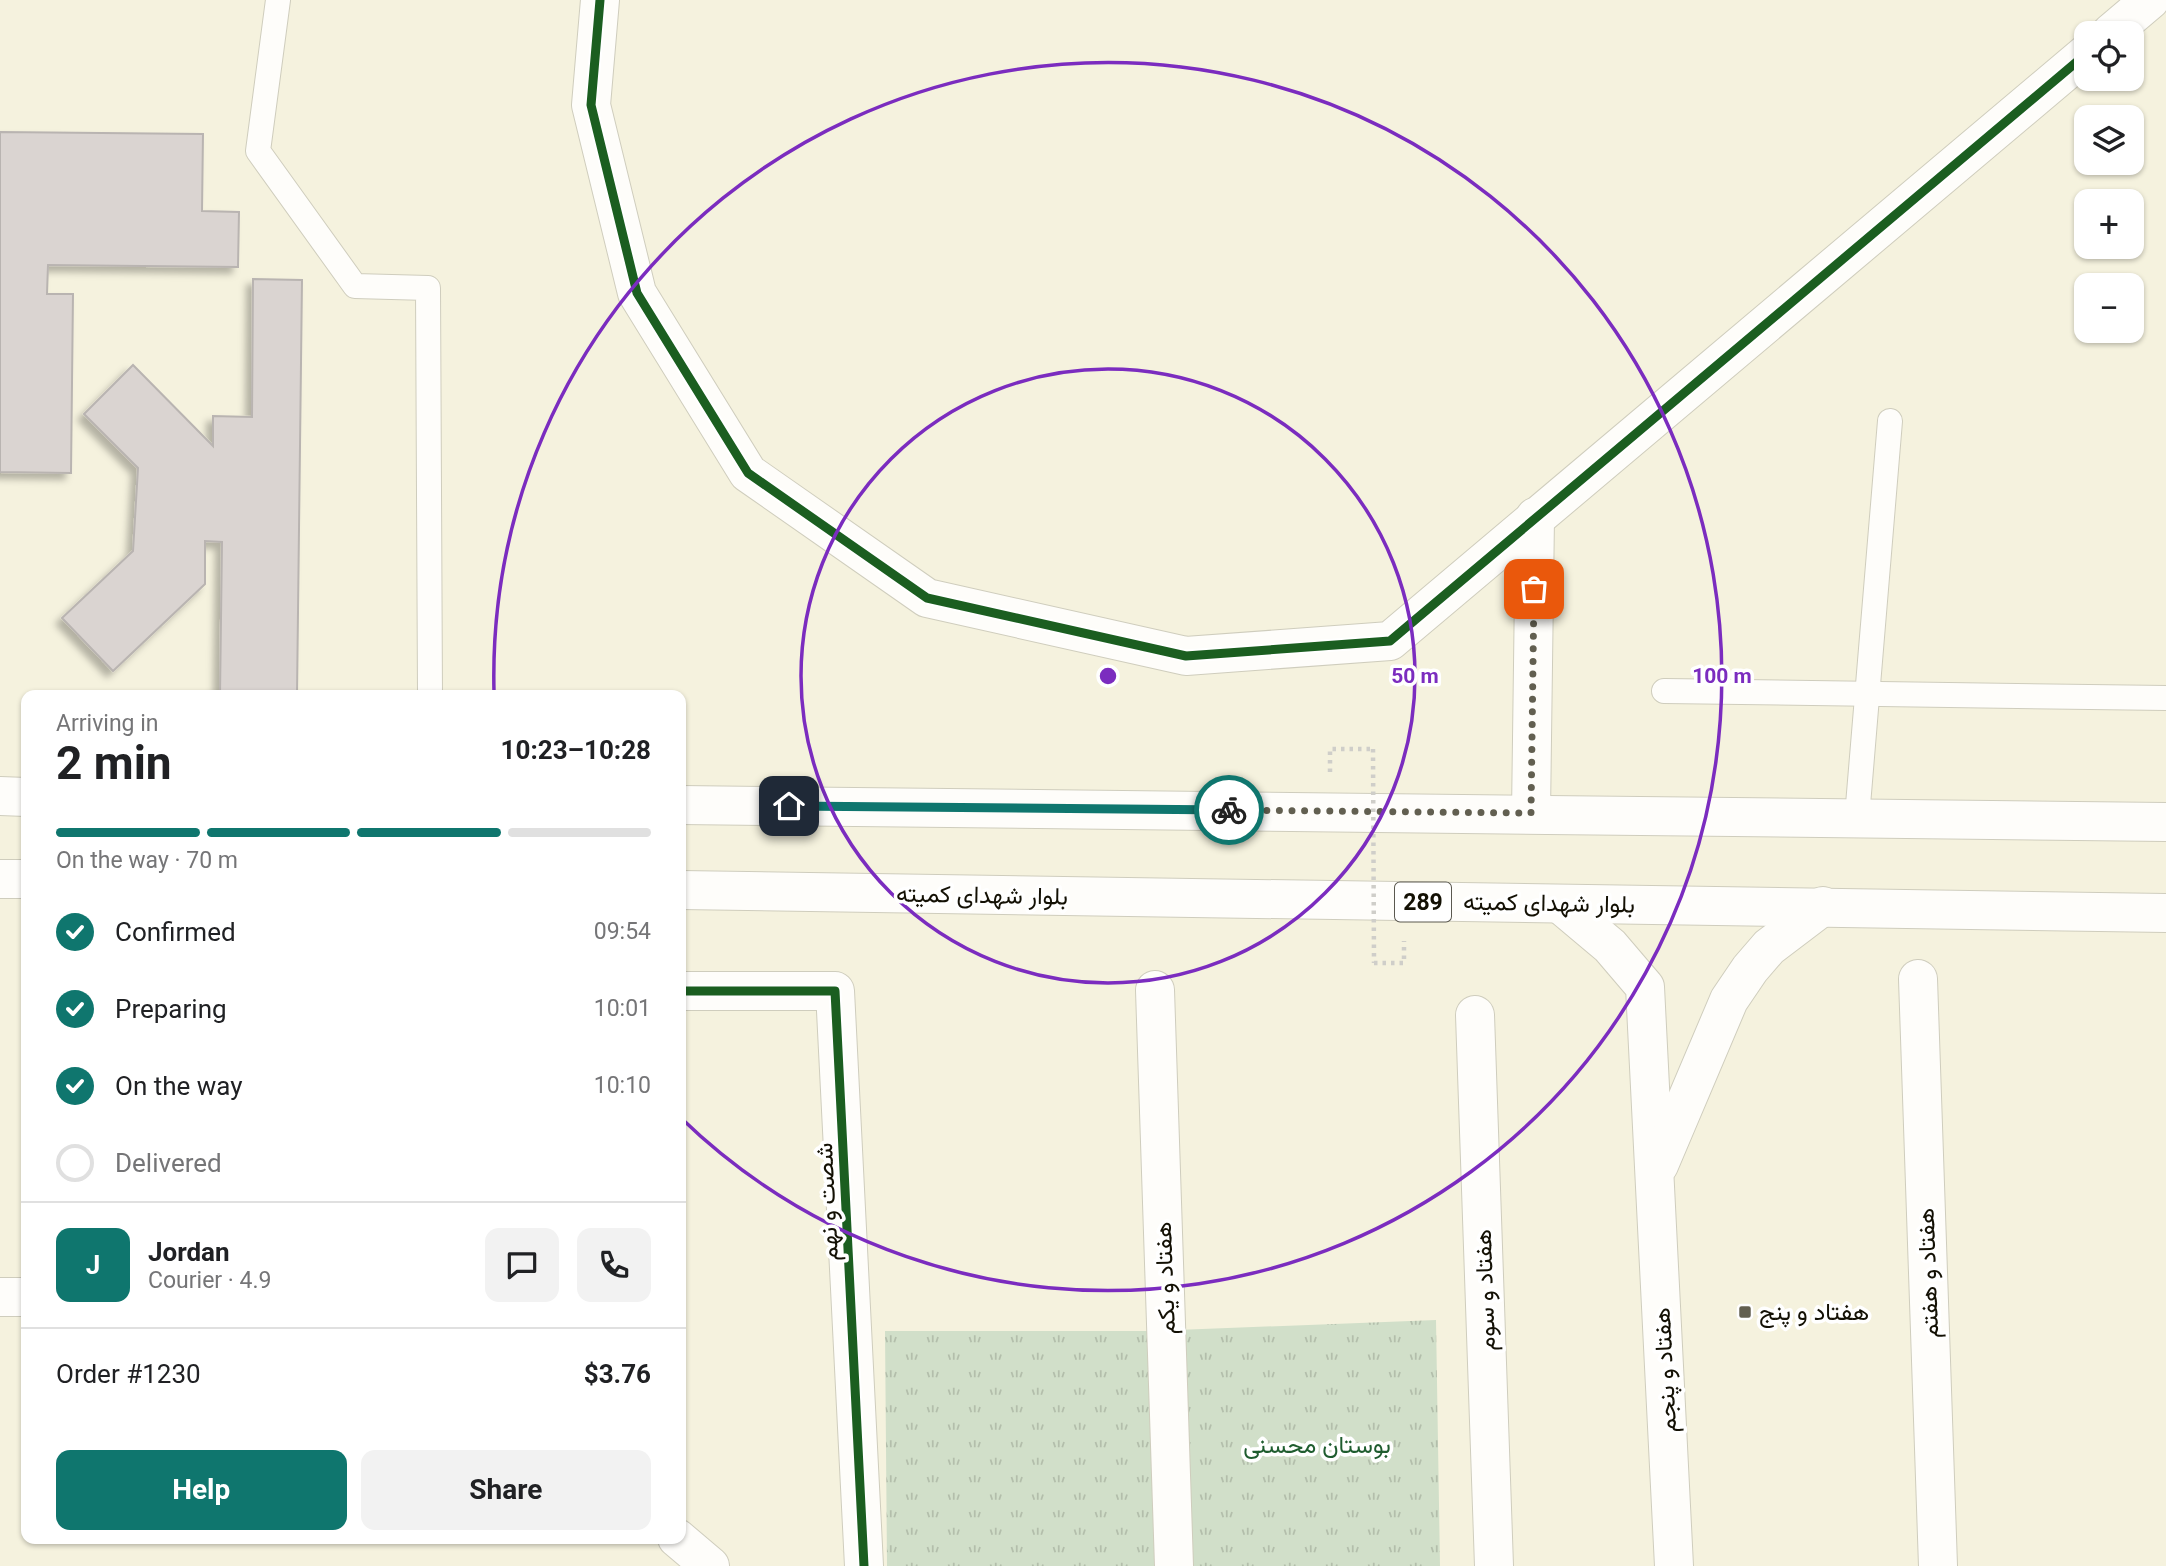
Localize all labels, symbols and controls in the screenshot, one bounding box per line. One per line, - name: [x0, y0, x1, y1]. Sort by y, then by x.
- map controls: [2074, 21, 2144, 343]
- button: locate: [2074, 21, 2144, 91]
- button: layers: [2074, 105, 2144, 175]
- button: +: [2074, 189, 2144, 259]
- button: −: [2074, 273, 2144, 343]
- pin: [1504, 559, 1564, 619]
- icon: bag: [1515, 570, 1553, 608]
- centre of rings: [1096, 664, 1120, 688]
- text: 50 m: [1391, 664, 1439, 688]
- text: 100 m: [1692, 664, 1752, 688]
- text: Arriving in: [56, 710, 159, 737]
- text: 10:23–10:28: [501, 735, 651, 765]
- text: 2 min: [56, 736, 172, 790]
- courier: [1194, 775, 1264, 845]
- pin: [759, 776, 819, 836]
- icon: home: [770, 787, 808, 825]
- icon: bike: [1210, 791, 1248, 829]
- text: On the way · 70 m: [56, 847, 238, 874]
- street label: بلوار شهدای کمیته: [896, 880, 1068, 911]
- road number: 289: [1395, 882, 1451, 922]
- street label: بلوار شهدای کمیته: [1463, 888, 1635, 919]
- icon: check: [56, 913, 94, 951]
- text: Confirmed: [115, 917, 236, 947]
- text: 09:54: [594, 918, 651, 945]
- icon: check: [56, 990, 94, 1028]
- text: Preparing: [115, 994, 227, 1024]
- text: 10:01: [594, 995, 651, 1022]
- icon: check: [56, 1067, 94, 1105]
- text: On the way: [115, 1071, 243, 1101]
- text: 10:10: [594, 1072, 651, 1099]
- street label: شصت و نهم: [810, 1142, 846, 1262]
- text: Delivered: [115, 1148, 222, 1178]
- street label: هفتاد و هفتم: [1912, 1207, 1946, 1339]
- street label: هفتاد و یکم: [1149, 1221, 1183, 1335]
- button: chat: [485, 1228, 559, 1302]
- button: phone: [577, 1228, 651, 1302]
- street label: هفتاد و سوم: [1469, 1228, 1503, 1351]
- text: Jordan: [148, 1237, 230, 1267]
- text: J: [86, 1250, 100, 1280]
- text: Courier · 4.9: [148, 1267, 271, 1294]
- place label: هفتاد و پنج: [1759, 1298, 1869, 1329]
- marker: هفتاد و پنج: [1737, 1304, 1753, 1320]
- street label: هفتاد و پنجم: [1648, 1307, 1684, 1433]
- text: Order #1230: [56, 1359, 201, 1389]
- text: $3.76: [584, 1359, 651, 1389]
- park label: بوستان محسنی: [1243, 1431, 1391, 1460]
- button: Help: [56, 1450, 347, 1530]
- button: Share: [361, 1450, 651, 1530]

